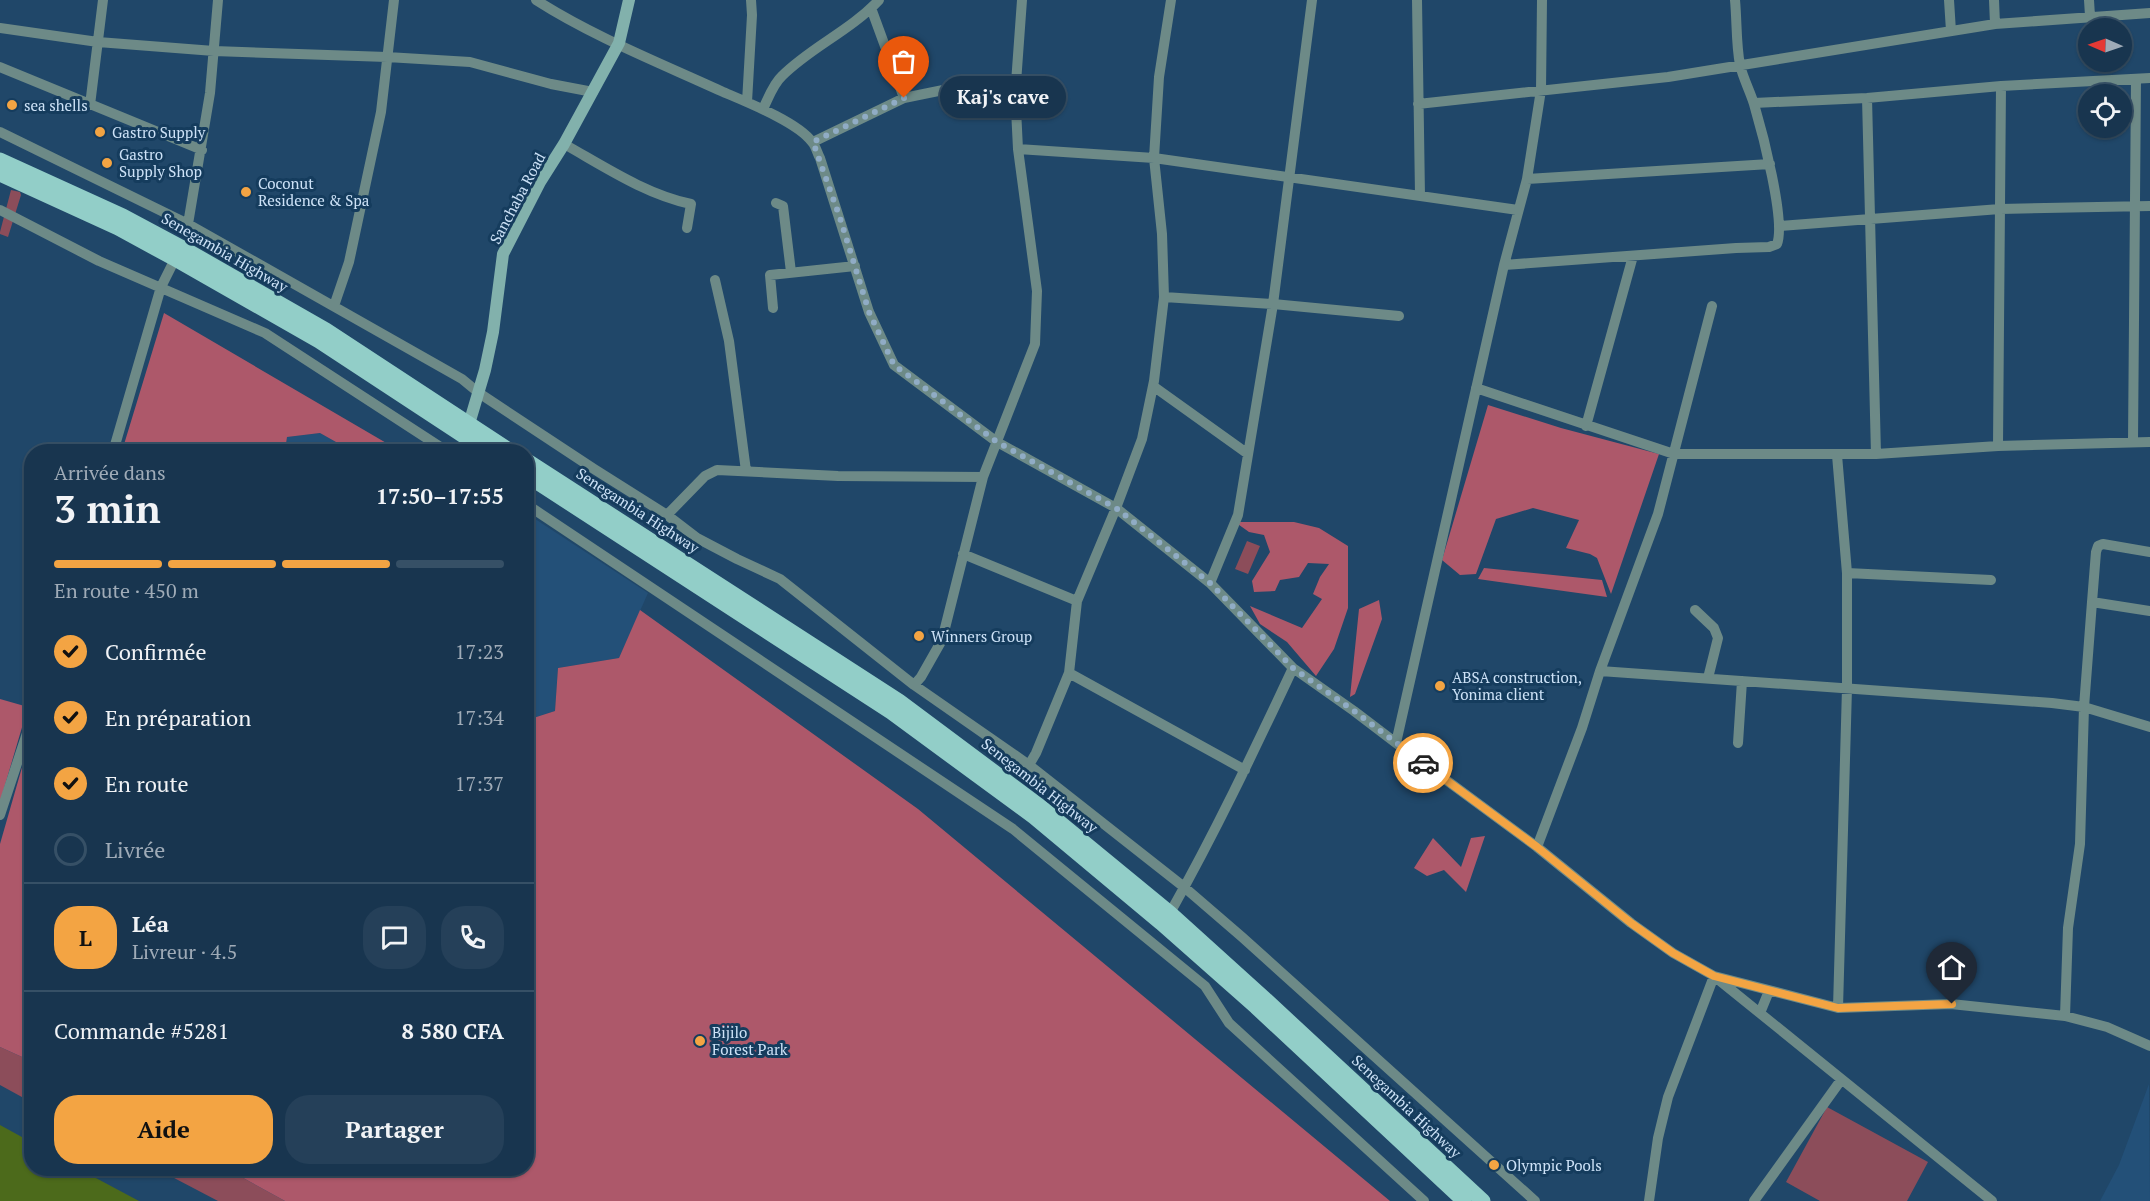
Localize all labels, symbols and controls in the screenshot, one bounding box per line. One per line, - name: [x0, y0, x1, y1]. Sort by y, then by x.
- north arrow: [2078, 18, 2132, 72]
- map controls: [2078, 18, 2132, 138]
- pin: [878, 36, 929, 98]
- icon: bag: [887, 45, 920, 78]
- callout: Kaj's cave: [940, 77, 1066, 119]
- text: Kaj's cave: [957, 83, 1049, 110]
- button: locate: [2078, 84, 2132, 138]
- place label: sea shells: [24, 95, 88, 115]
- marker: sea shells: [5, 98, 19, 112]
- place label: Gastro Supply: [112, 122, 206, 142]
- marker: Gastro Supply: [93, 125, 107, 139]
- place label: Gastro Supply Shop: [119, 144, 202, 181]
- street label: Sanchaba Road: [485, 149, 549, 247]
- marker: Gastro Supply Shop: [100, 156, 114, 170]
- place label: Coconut Residence & Spa: [258, 173, 370, 210]
- marker: Coconut Residence & Spa: [239, 185, 253, 199]
- street label: Senegambia Highway: [158, 208, 292, 297]
- text: Arrivée dans: [54, 459, 166, 486]
- street label: Senegambia Highway: [573, 463, 704, 557]
- text: 17:50–17:55: [376, 481, 504, 510]
- text: 3 min: [54, 482, 161, 534]
- text: En route · 450 m: [54, 577, 199, 604]
- place label: Winners Group: [931, 626, 1032, 646]
- marker: Winners Group: [912, 629, 926, 643]
- icon: check: [54, 635, 87, 668]
- text: Confirmée: [105, 637, 207, 666]
- text: 17:23: [455, 638, 504, 665]
- place label: ABSA construction, Yonima client: [1452, 667, 1582, 704]
- marker: ABSA construction, Yonima client: [1433, 679, 1447, 693]
- icon: check: [54, 701, 87, 734]
- text: En préparation: [105, 703, 251, 732]
- text: 17:34: [455, 704, 504, 731]
- street label: Senegambia Highway: [978, 733, 1103, 837]
- courier: [1393, 733, 1453, 793]
- icon: car: [1407, 747, 1440, 780]
- icon: check: [54, 767, 87, 800]
- text: En route: [105, 769, 189, 798]
- text: 17:37: [455, 770, 504, 797]
- text: Livrée: [105, 835, 165, 864]
- button: chat: [363, 906, 426, 969]
- button: phone: [441, 906, 504, 969]
- text: Léa: [132, 909, 169, 938]
- text: L: [79, 923, 92, 952]
- text: Livreur · 4.5: [132, 938, 237, 965]
- pin: [1926, 942, 1977, 1004]
- icon: home: [1935, 951, 1968, 984]
- text: Commande #5281: [54, 1016, 229, 1045]
- text: 8 580 CFA: [401, 1016, 504, 1045]
- place label: Bijilo Forest Park: [712, 1022, 788, 1059]
- marker: Bijilo Forest Park: [693, 1034, 707, 1048]
- street label: Senegambia Highway: [1348, 1050, 1466, 1162]
- button: Aide: [54, 1095, 273, 1164]
- button: Partager: [285, 1095, 504, 1164]
- place label: Olympic Pools: [1506, 1155, 1602, 1175]
- marker: Olympic Pools: [1487, 1158, 1501, 1172]

